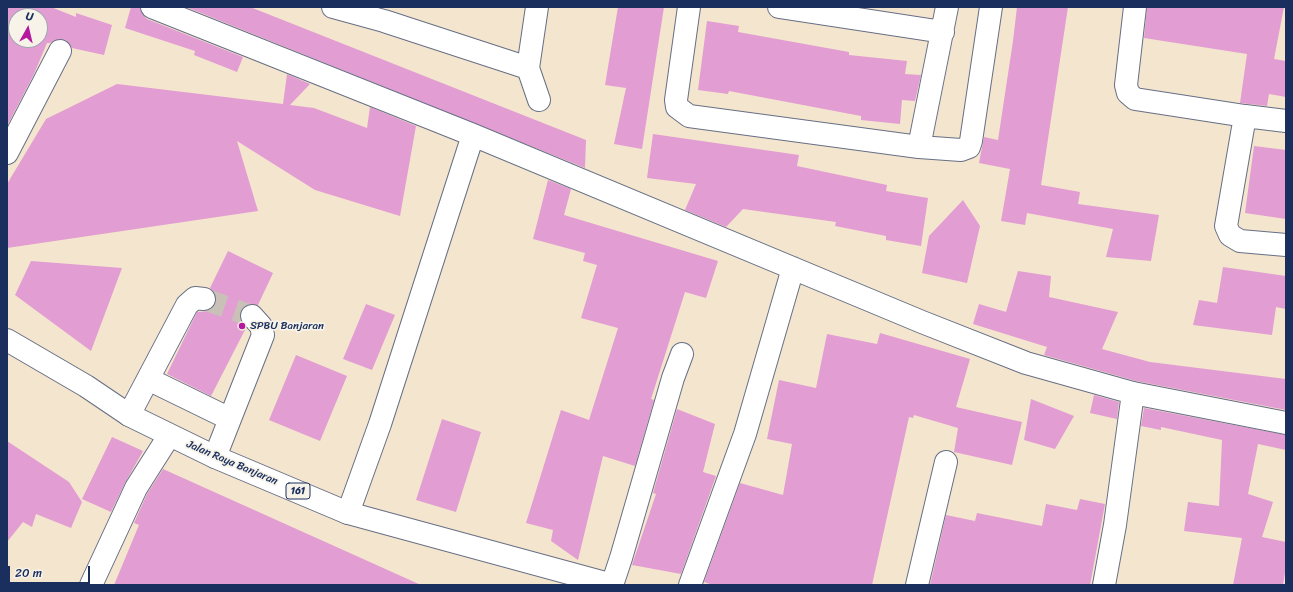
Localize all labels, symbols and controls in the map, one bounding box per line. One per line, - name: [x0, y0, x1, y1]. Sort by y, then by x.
- text: U: [25, 7, 35, 27]
- north arrow: [8, 8, 48, 48]
- place label: SPBU Banjaran: [250, 319, 324, 333]
- marker: SPBU Banjaran: [237, 321, 247, 331]
- street label: Jalan Raya Banjaran: [184, 438, 280, 488]
- road number: 161: [286, 483, 310, 499]
- scale bar: [10, 558, 92, 584]
- text: 20 m: [15, 562, 42, 584]

